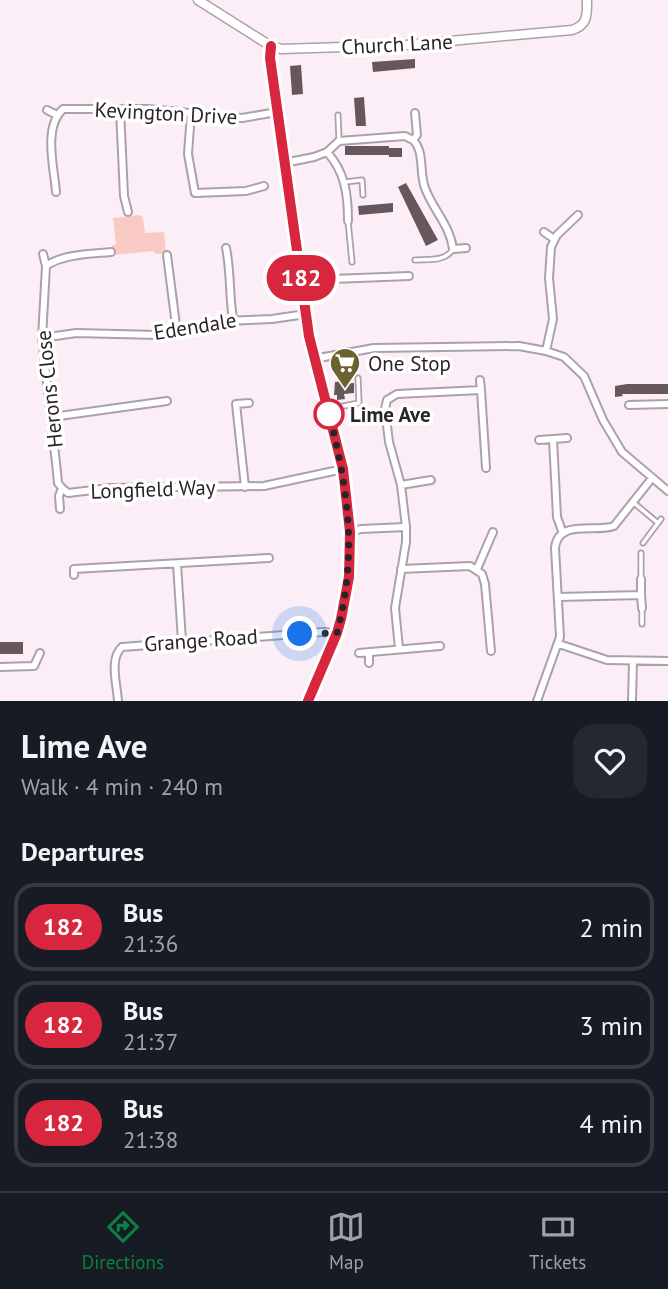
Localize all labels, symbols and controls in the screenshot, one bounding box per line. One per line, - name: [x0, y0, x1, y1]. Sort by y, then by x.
- street label: Church Lane: [341, 28, 453, 60]
- street label: Kevington Drive: [94, 96, 238, 130]
- line badge: 182: [261, 255, 341, 301]
- text: 182: [281, 262, 321, 293]
- street label: Edendale: [152, 306, 238, 346]
- street label: Herons Close: [29, 329, 69, 449]
- supermarket icon: One Stop: [328, 346, 362, 390]
- place label: One Stop: [368, 350, 451, 377]
- marker: Lime Ave: [314, 399, 344, 429]
- place label: Lime Ave: [350, 401, 431, 428]
- street label: Longfield Way: [90, 473, 216, 505]
- your location: [282, 616, 317, 651]
- street label: Grange Road: [143, 623, 259, 657]
- text: Lime Ave: [21, 724, 148, 767]
- button: heart: [573, 724, 647, 798]
- text: Walk · 4 min · 240 m: [21, 772, 223, 801]
- text: Departures: [21, 835, 144, 868]
- text: Bus: [123, 896, 163, 929]
- text: 182: [43, 911, 84, 942]
- text: 2 min: [580, 911, 643, 944]
- text: 21:36: [123, 929, 178, 958]
- text: Bus: [123, 994, 163, 1027]
- text: 182: [43, 1009, 84, 1040]
- text: 3 min: [580, 1009, 643, 1042]
- text: 21:37: [123, 1027, 178, 1056]
- text: Bus: [123, 1092, 163, 1125]
- text: 182: [43, 1107, 84, 1138]
- text: 4 min: [580, 1107, 643, 1140]
- text: 21:38: [123, 1125, 178, 1154]
- tab: Directions: [82, 1208, 164, 1274]
- tab: Map: [327, 1208, 365, 1274]
- tab: Tickets: [529, 1208, 586, 1274]

